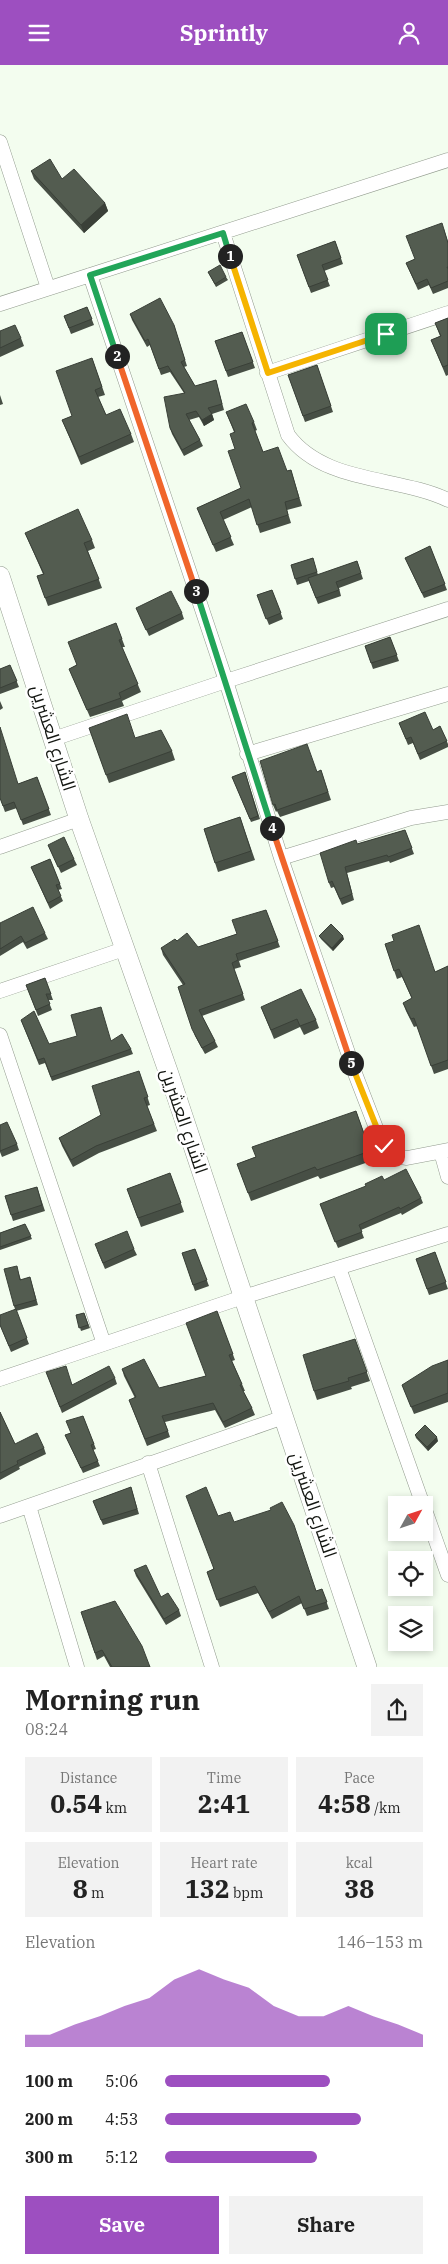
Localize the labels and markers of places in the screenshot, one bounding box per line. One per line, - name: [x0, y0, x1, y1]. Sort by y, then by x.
- pin: 1: [218, 243, 242, 269]
- pin: [365, 313, 407, 355]
- pin: 2: [104, 343, 130, 369]
- pin: 3: [184, 579, 208, 603]
- pin: 4: [260, 815, 284, 841]
- pin: 5: [338, 1051, 364, 1075]
- pin: [363, 1125, 405, 1167]

